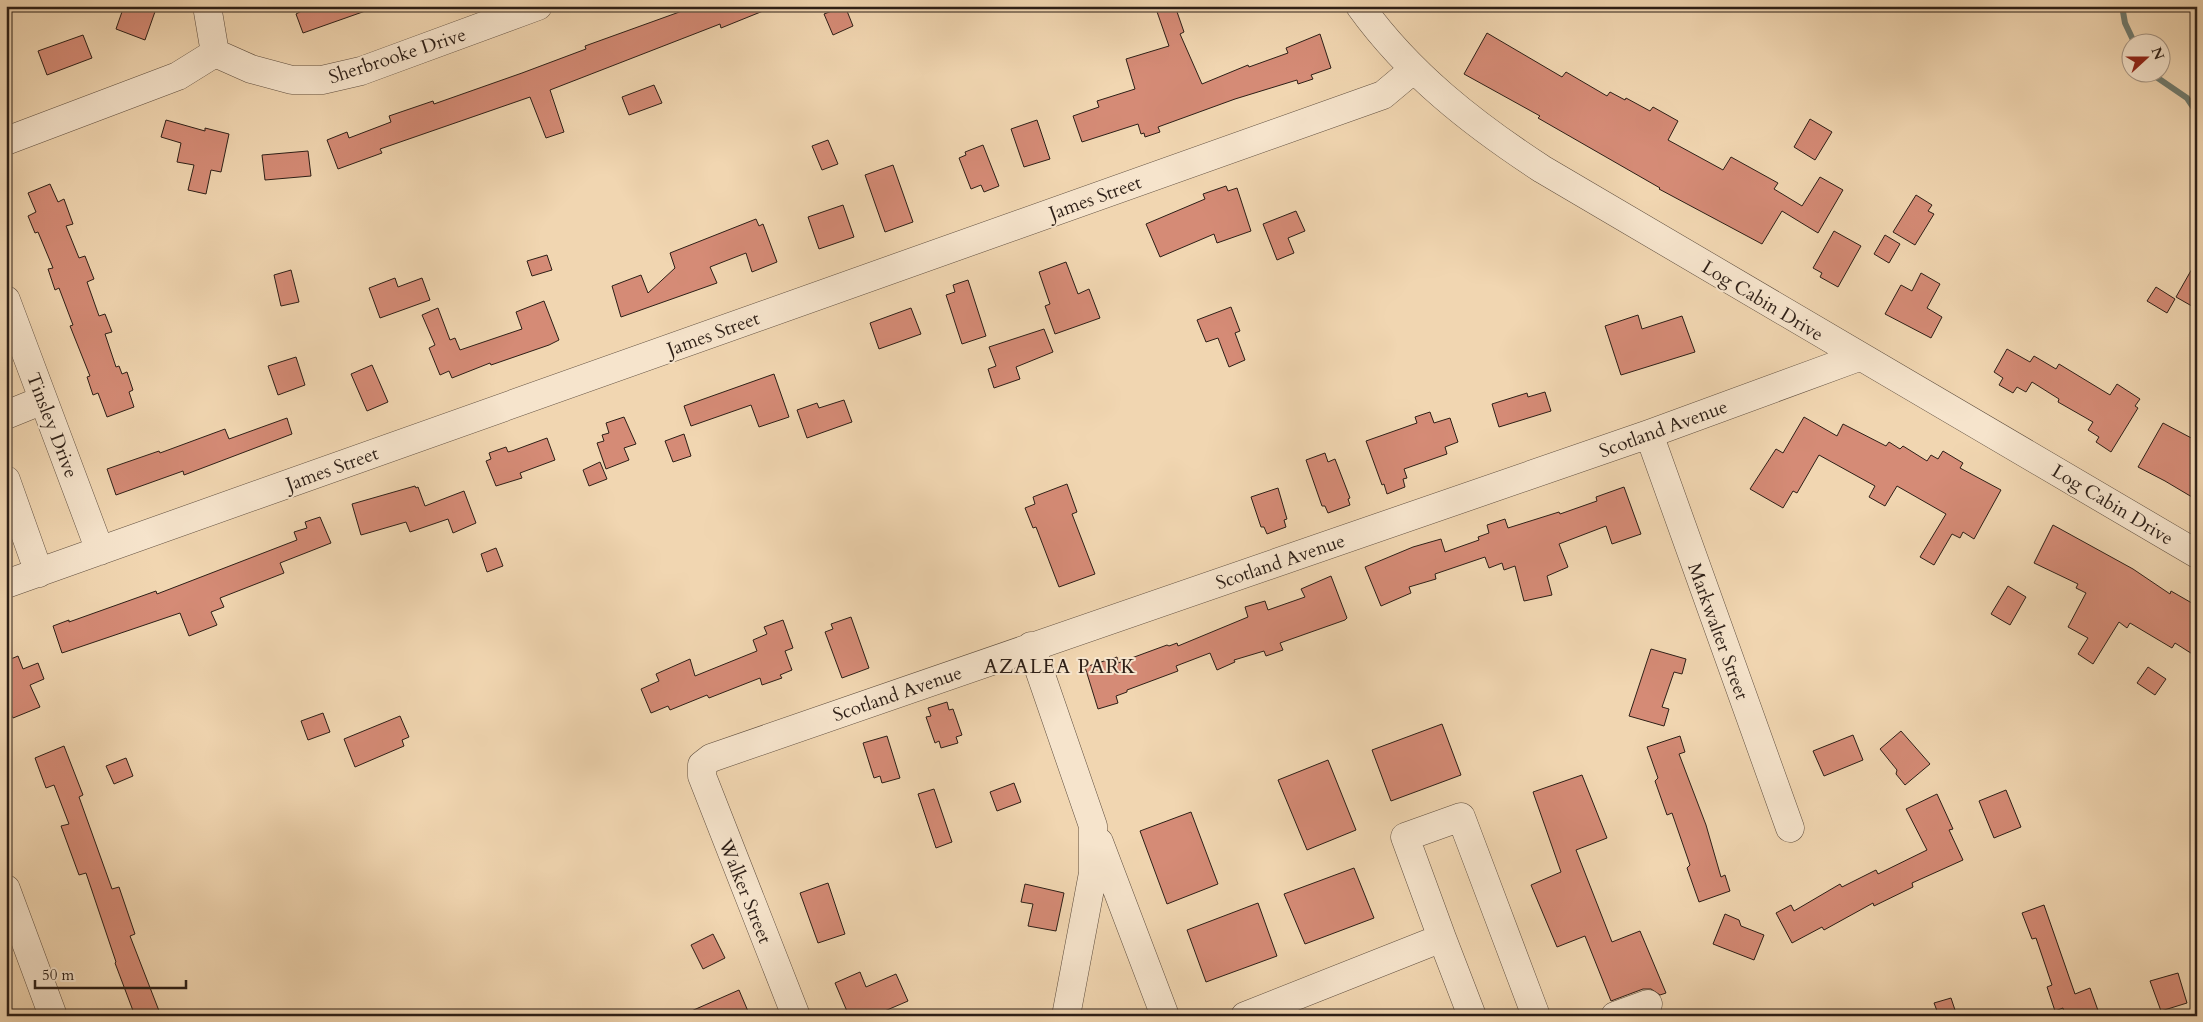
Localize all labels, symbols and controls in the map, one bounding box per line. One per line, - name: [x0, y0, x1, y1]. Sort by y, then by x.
- street label: Sherbrooke Drive: [325, 21, 469, 90]
- north arrow: [2120, 32, 2170, 82]
- text: N: [2147, 44, 2169, 63]
- street label: James Street: [1043, 169, 1145, 228]
- street label: Log Cabin Drive: [1697, 254, 1828, 347]
- street label: James Street: [661, 305, 763, 364]
- street label: Tinsley Drive: [20, 369, 84, 482]
- street label: Scotland Avenue: [1595, 394, 1731, 464]
- street label: James Street: [280, 440, 382, 499]
- street label: Log Cabin Drive: [2047, 458, 2178, 551]
- street label: Scotland Avenue: [1212, 528, 1348, 596]
- street label: Markwalter Street: [1681, 559, 1755, 703]
- district label: AZALEA PARK: [984, 653, 1136, 680]
- street label: Scotland Avenue: [829, 660, 965, 728]
- street label: Walker Street: [712, 834, 778, 948]
- scale bar: [35, 957, 186, 989]
- text: 50 m: [42, 965, 74, 985]

